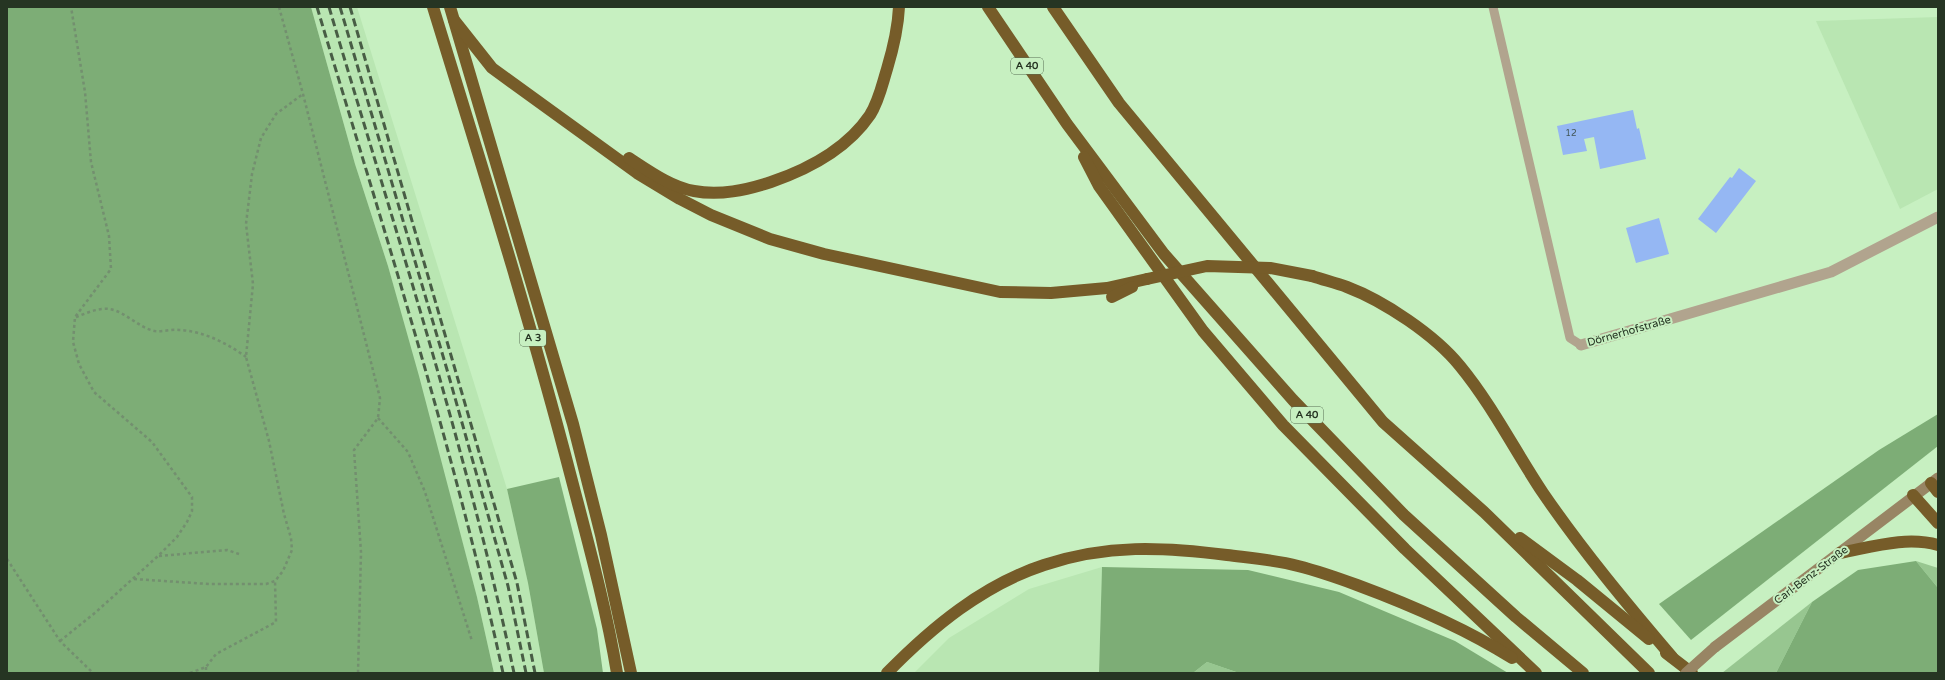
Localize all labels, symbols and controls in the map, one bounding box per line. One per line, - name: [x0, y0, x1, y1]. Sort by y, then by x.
- road number: A 40: [1011, 58, 1043, 74]
- house number: 12: [1565, 128, 1577, 139]
- street label: Dörnerhofstraße: [1586, 313, 1672, 349]
- road number: A 3: [520, 330, 546, 346]
- road number: A 40: [1291, 407, 1323, 423]
- street label: Carl-Benz-Straße: [1772, 543, 1850, 607]

